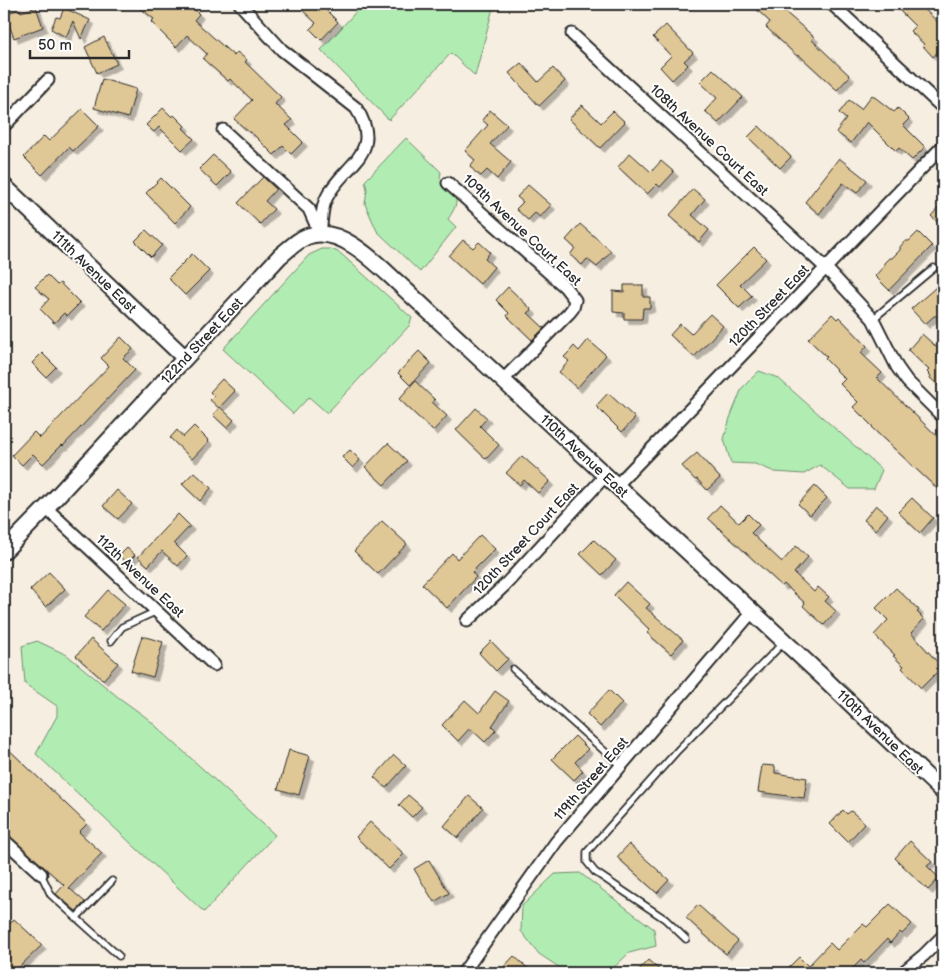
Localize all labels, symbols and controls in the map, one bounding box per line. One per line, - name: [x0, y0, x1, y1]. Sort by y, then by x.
- scale bar: [30, 28, 129, 60]
- text: 50 m: [38, 36, 72, 55]
- street label: 108th Avenue Court East: [646, 81, 772, 200]
- street label: 109th Avenue Court East: [459, 171, 585, 290]
- street label: 111th Avenue East: [48, 227, 140, 317]
- street label: 120th Street East: [725, 261, 813, 351]
- street label: 122nd Street East: [158, 294, 247, 388]
- street label: 110th Avenue East: [537, 411, 632, 502]
- street label: 120th Street Court East: [470, 479, 583, 599]
- street label: 112th Avenue East: [92, 531, 188, 622]
- street label: 110th Avenue East: [833, 686, 927, 778]
- street label: 119th Street East: [550, 733, 632, 824]

